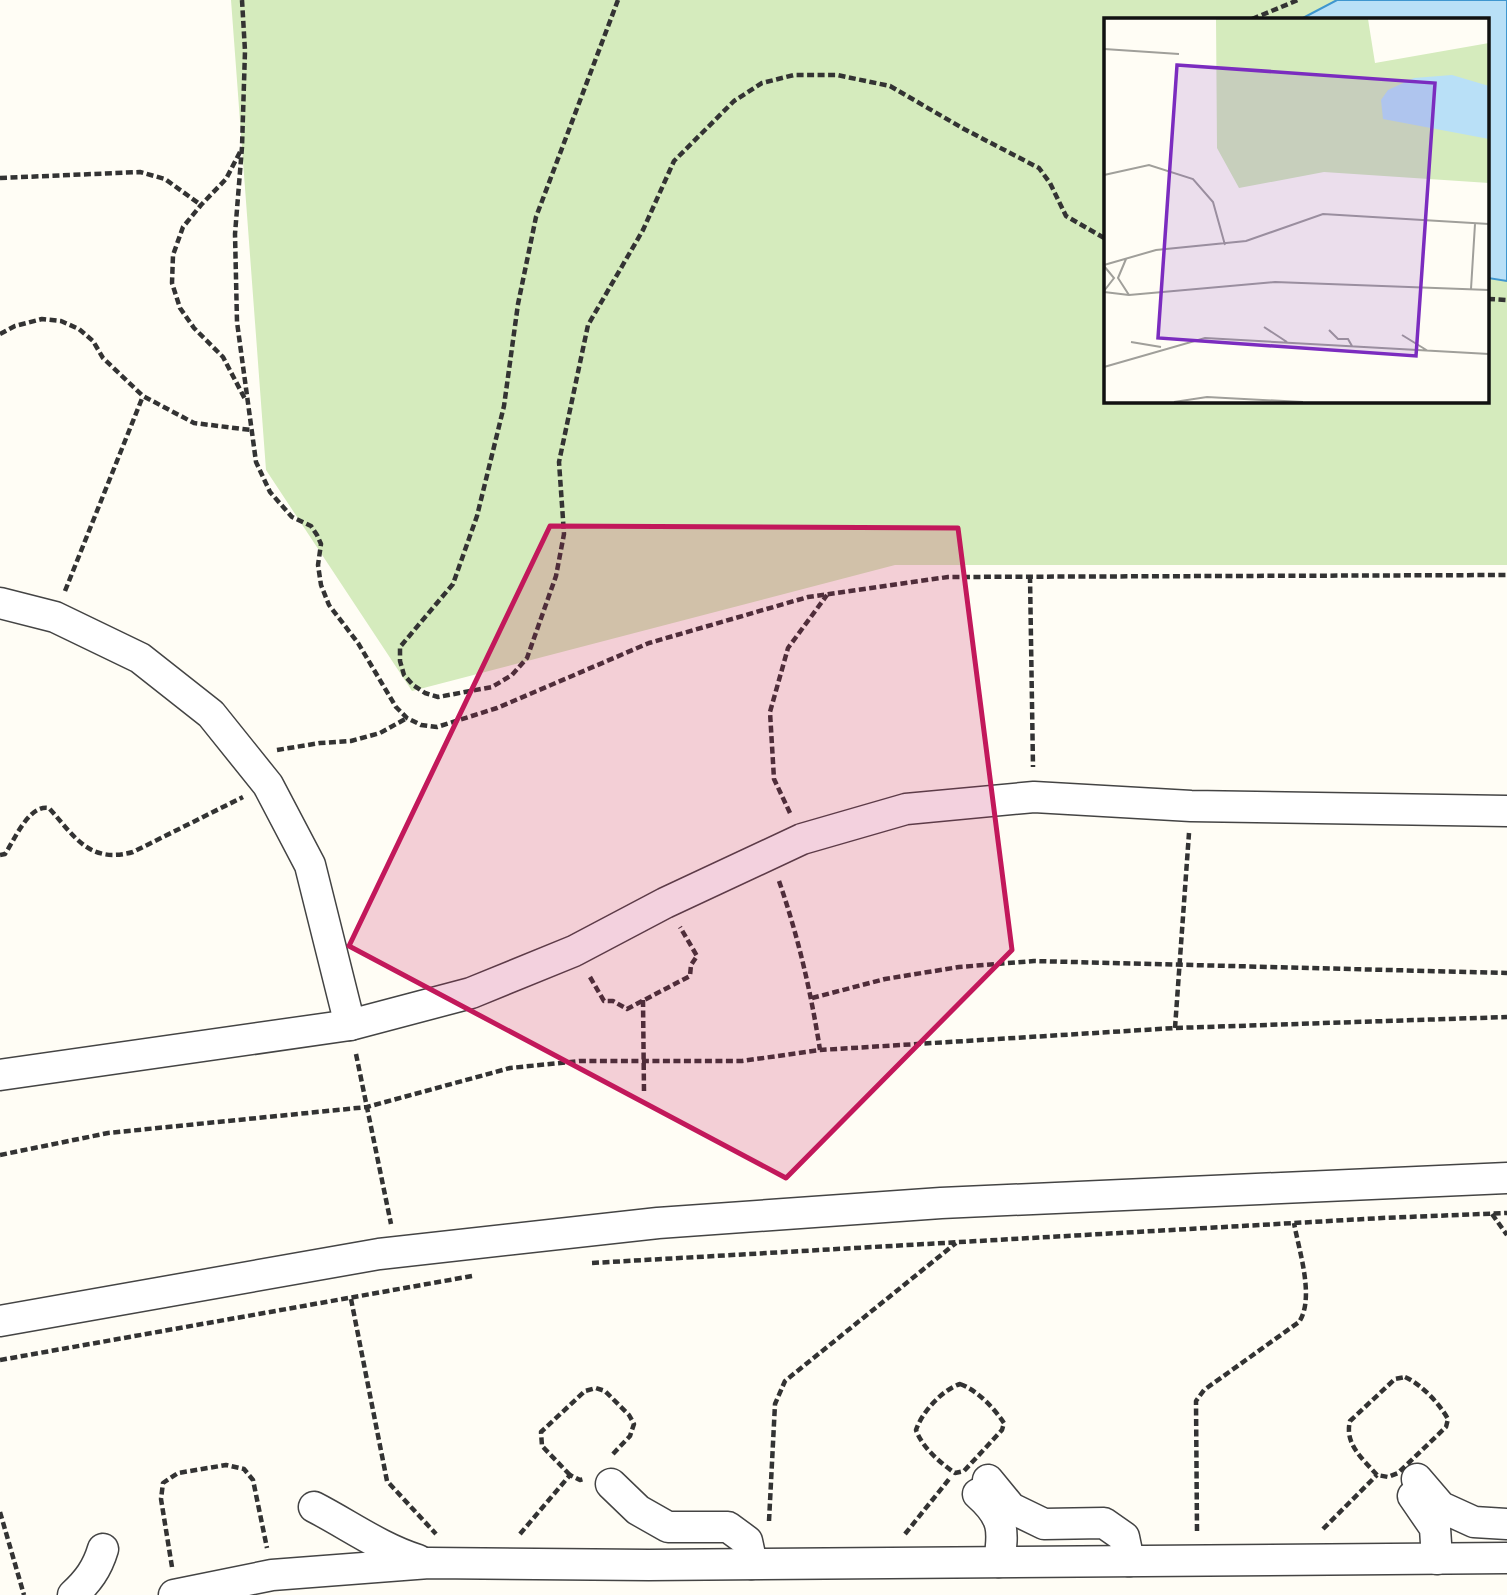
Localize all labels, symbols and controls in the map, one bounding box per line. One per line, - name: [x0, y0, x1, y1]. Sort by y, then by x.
- inset map: [1104, 18, 1490, 402]

